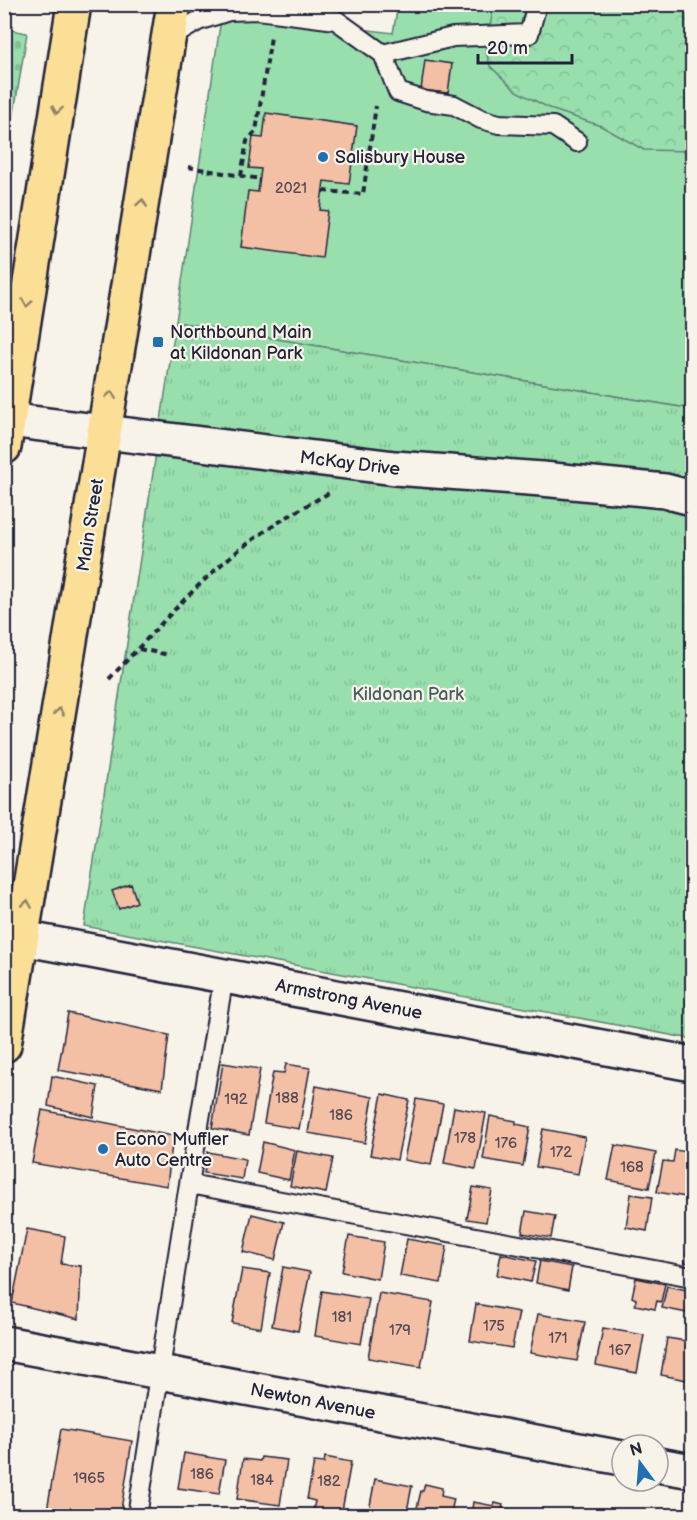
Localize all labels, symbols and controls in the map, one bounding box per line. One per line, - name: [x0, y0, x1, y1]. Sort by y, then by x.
- scale bar: [478, 27, 572, 65]
- text: 20 m: [487, 38, 528, 59]
- one-way arrow: [52, 106, 64, 115]
- place label: Salisbury House: [335, 147, 466, 168]
- marker: Salisbury House: [316, 150, 330, 164]
- house number: 2021: [275, 179, 307, 198]
- one-way arrow: [135, 198, 148, 208]
- one-way arrow: [21, 297, 34, 307]
- place label: Northbound Main at Kildonan Park: [170, 322, 312, 364]
- marker: Northbound Main at Kildonan Park: [151, 335, 165, 349]
- one-way arrow: [104, 391, 117, 401]
- street label: McKay Drive: [299, 447, 402, 480]
- street label: Main Street: [73, 477, 108, 573]
- park label: Kildonan Park: [352, 684, 464, 705]
- one-way arrow: [52, 707, 65, 717]
- one-way arrow: [21, 900, 33, 909]
- street label: Armstrong Avenue: [274, 975, 424, 1024]
- house number: 188: [275, 1089, 299, 1108]
- house number: 192: [224, 1090, 248, 1109]
- house number: 186: [329, 1106, 353, 1125]
- place label: Econo Muffler Auto Centre: [115, 1129, 229, 1171]
- house number: 178: [454, 1129, 476, 1148]
- house number: 176: [495, 1134, 517, 1153]
- marker: Econo Muffler Auto Centre: [96, 1142, 110, 1156]
- house number: 172: [550, 1143, 572, 1162]
- house number: 168: [620, 1158, 644, 1177]
- house number: 181: [332, 1308, 352, 1327]
- house number: 175: [483, 1317, 505, 1336]
- house number: 179: [389, 1321, 411, 1340]
- house number: 171: [549, 1329, 567, 1348]
- house number: 167: [609, 1341, 632, 1360]
- street label: Newton Avenue: [249, 1379, 378, 1424]
- north arrow: [610, 1433, 670, 1493]
- text: N: [628, 1439, 645, 1461]
- house number: 186: [190, 1465, 214, 1484]
- house number: 1965: [73, 1469, 105, 1488]
- house number: 184: [250, 1471, 274, 1490]
- house number: 182: [317, 1472, 341, 1491]

